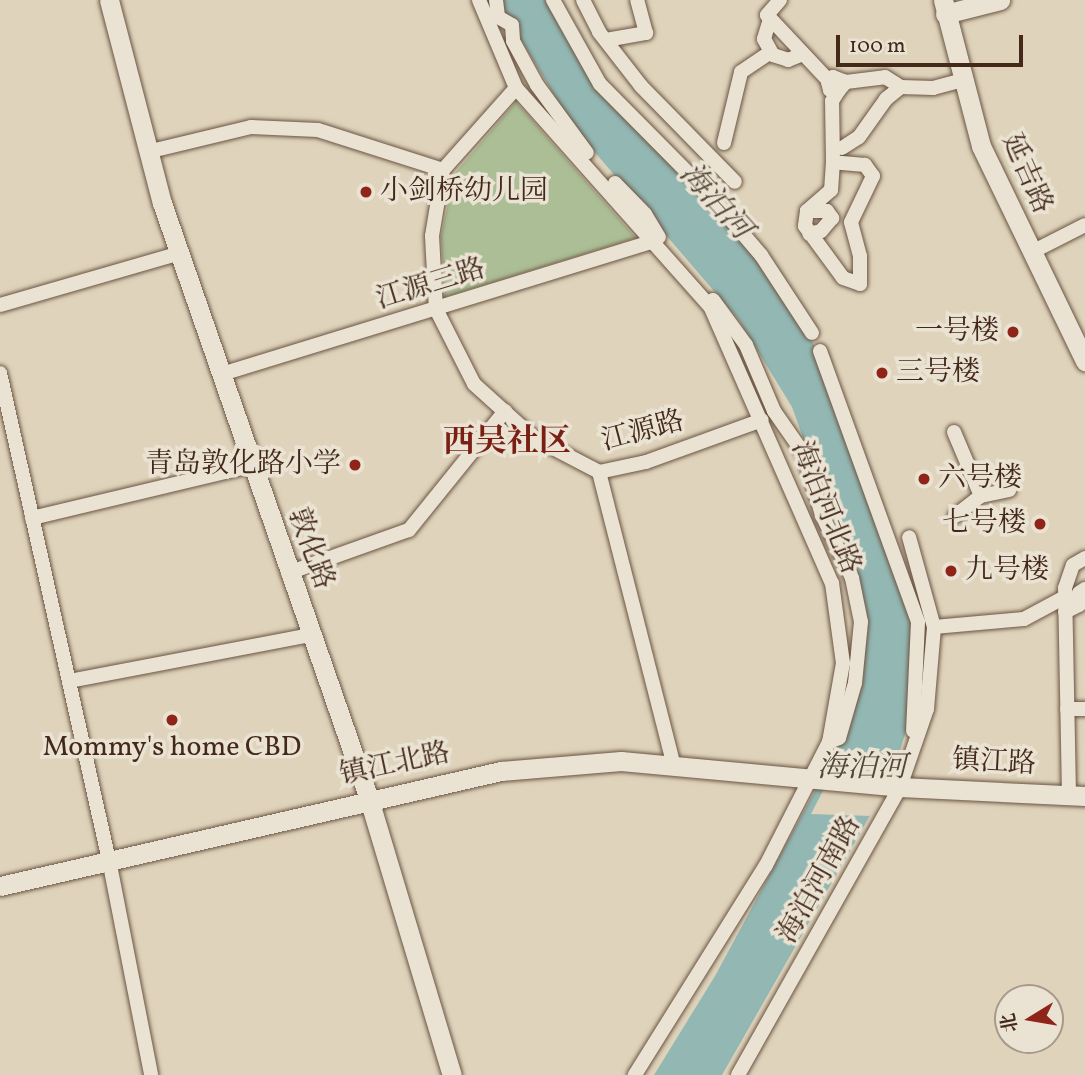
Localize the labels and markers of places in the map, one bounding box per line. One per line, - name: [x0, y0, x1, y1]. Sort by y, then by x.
- place label: 小剑桥幼儿园: [380, 175, 548, 209]
- marker: 小剑桥幼儿园: [358, 184, 374, 200]
- place label: 一号楼: [915, 315, 999, 349]
- marker: 一号楼: [1005, 324, 1021, 340]
- place label: 三号楼: [896, 356, 980, 390]
- marker: 三号楼: [874, 365, 890, 381]
- place label: 青岛敦化路小学: [145, 448, 341, 482]
- marker: 青岛敦化路小学: [347, 457, 363, 473]
- place label: 六号楼: [938, 462, 1022, 496]
- marker: 六号楼: [916, 471, 932, 487]
- place label: 七号楼: [942, 507, 1026, 541]
- marker: 七号楼: [1032, 516, 1048, 532]
- place label: 九号楼: [965, 554, 1049, 588]
- marker: 九号楼: [943, 563, 959, 579]
- marker: Mommy's home CBD: [164, 712, 180, 728]
- place label: Mommy's home CBD: [43, 731, 301, 765]

